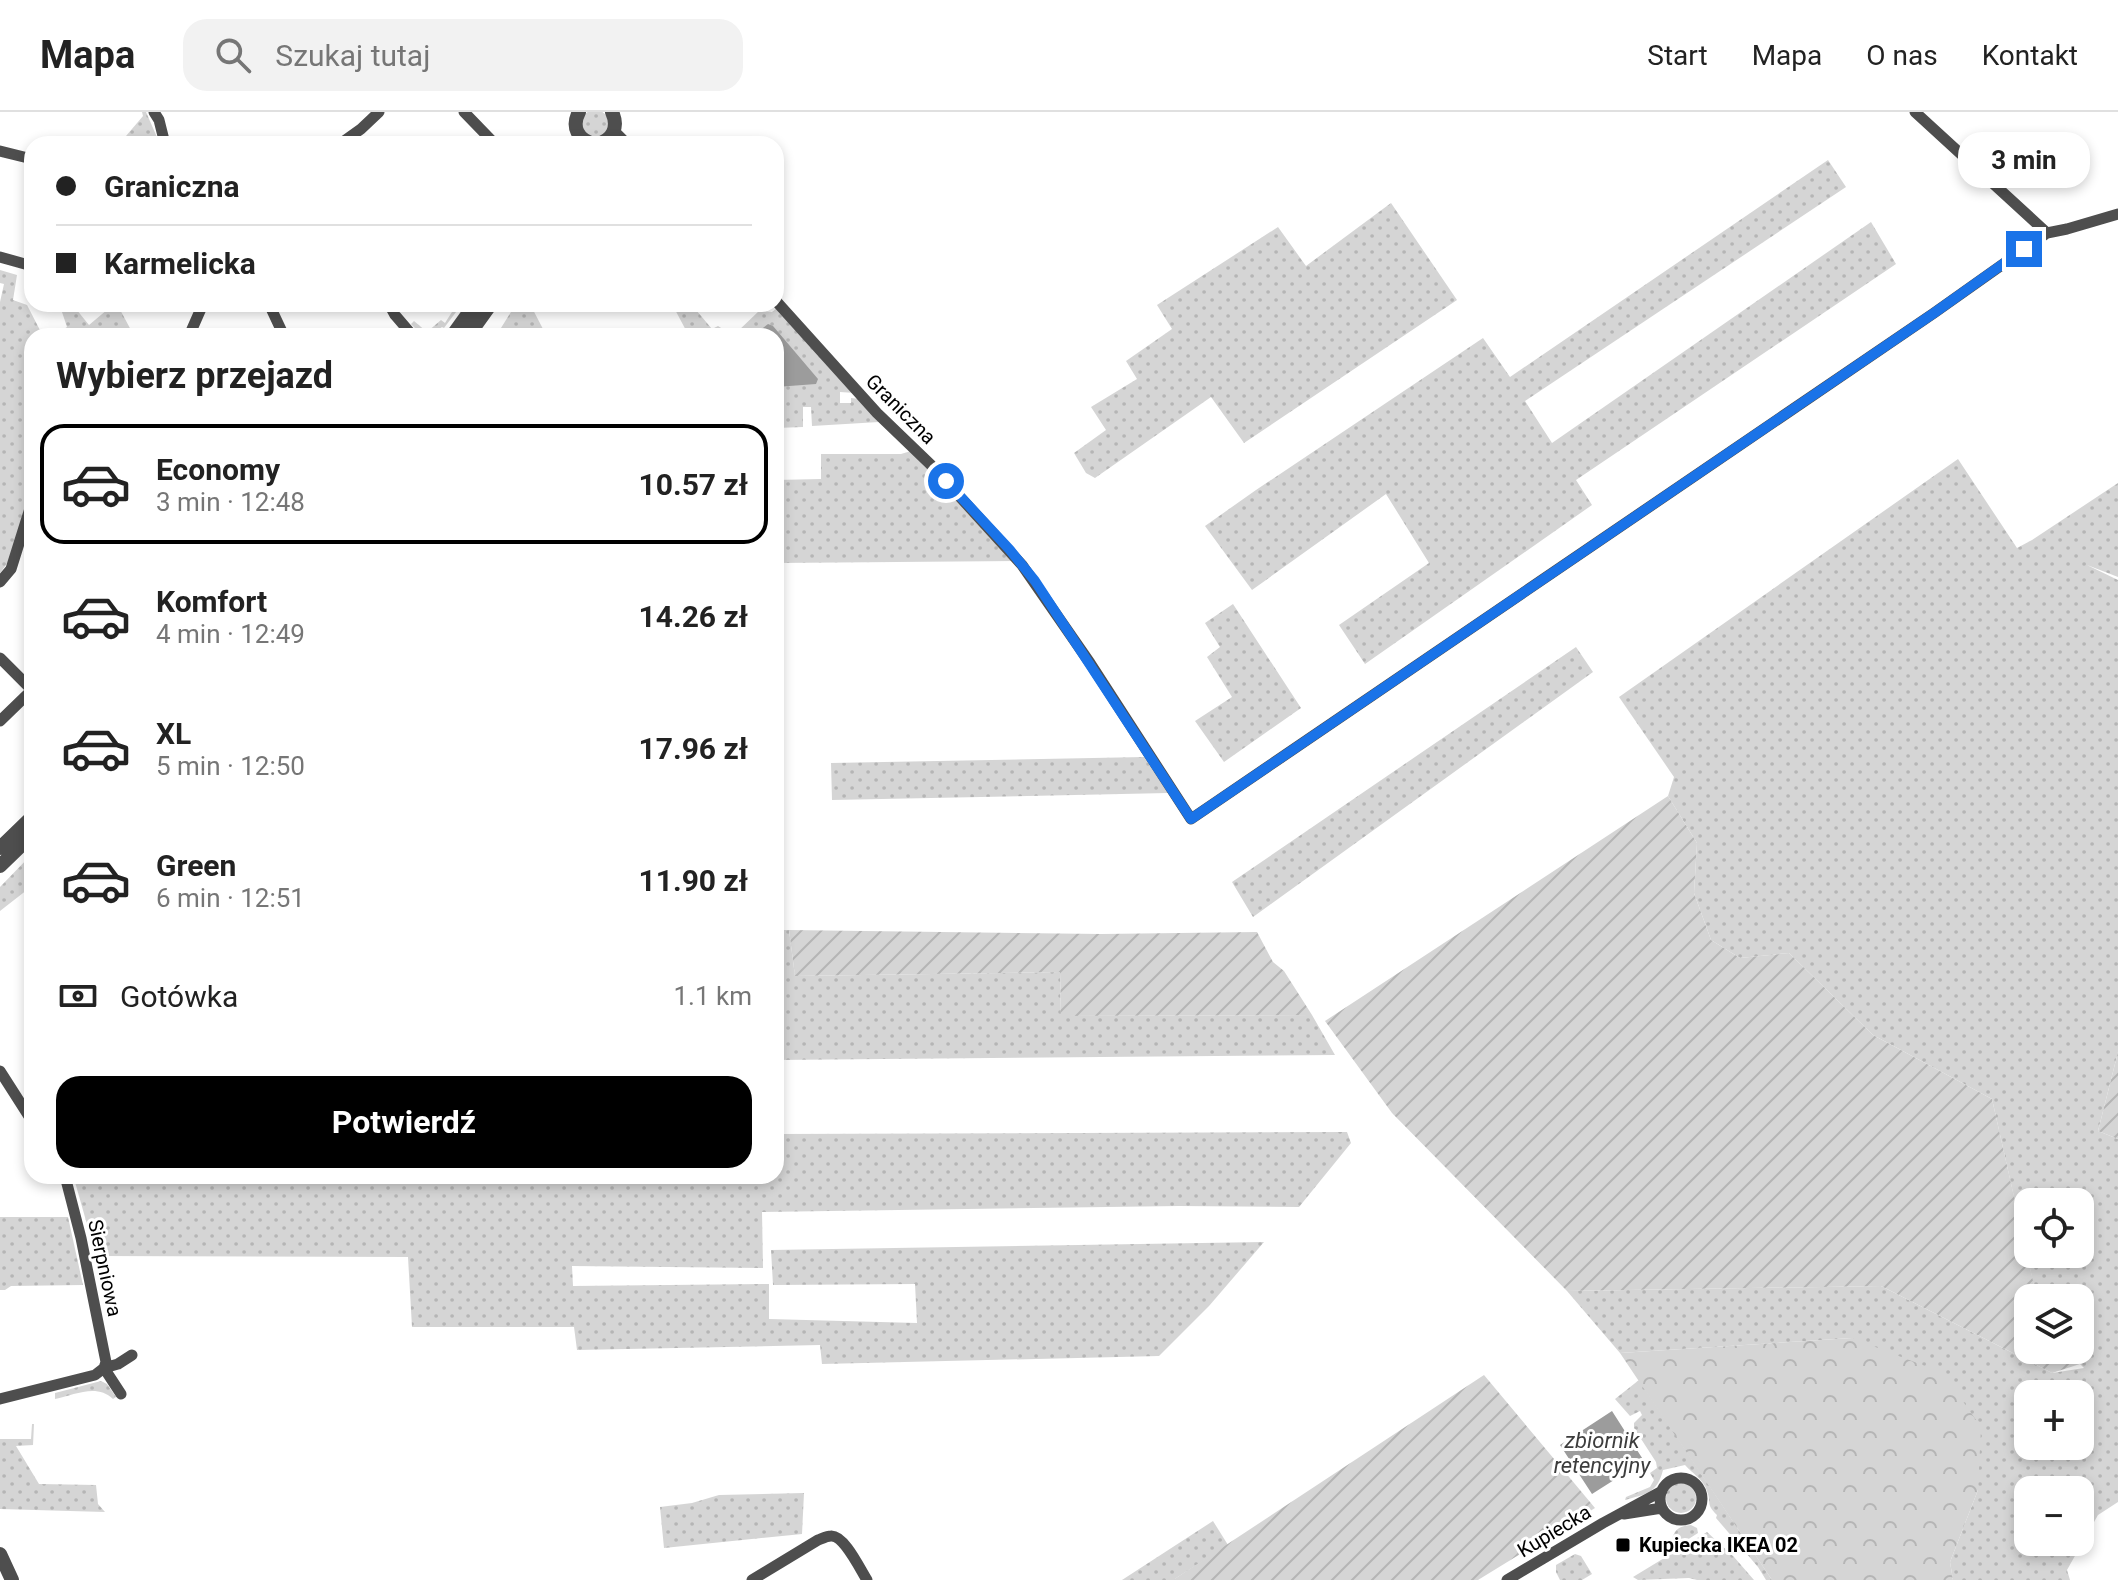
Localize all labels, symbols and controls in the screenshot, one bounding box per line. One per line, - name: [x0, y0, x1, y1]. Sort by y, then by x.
- search box: [183, 19, 743, 91]
- text: Mapa: [40, 33, 135, 77]
- icon: search: [211, 33, 255, 77]
- text: Szukaj tutaj: [275, 38, 430, 73]
- text: Start: [1647, 39, 1708, 72]
- text: Mapa: [1752, 39, 1822, 72]
- text: O nas: [1866, 39, 1938, 72]
- text: Kontakt: [1982, 39, 2078, 72]
- callout: 3 min: [1958, 133, 2090, 189]
- text: 3 min: [1991, 145, 2057, 175]
- text: Graniczna: [104, 169, 240, 204]
- route end: [2006, 231, 2042, 267]
- text: Karmelicka: [104, 246, 256, 281]
- text: Wybierz przejazd: [56, 355, 333, 397]
- street label: Graniczna: [861, 369, 941, 449]
- icon: car: [60, 448, 132, 520]
- text: Economy: [156, 452, 280, 487]
- route start: [928, 463, 964, 499]
- text: 10.57 zł: [639, 467, 748, 502]
- text: 3 min · 12:48: [156, 487, 305, 517]
- icon: car: [60, 580, 132, 652]
- text: Komfort: [156, 584, 267, 619]
- text: 14.26 zł: [639, 599, 748, 634]
- text: 4 min · 12:49: [156, 619, 305, 649]
- icon: car: [60, 712, 132, 784]
- text: XL: [156, 716, 191, 751]
- text: 17.96 zł: [639, 731, 748, 766]
- text: 5 min · 12:50: [156, 751, 305, 781]
- icon: car: [60, 844, 132, 916]
- text: Green: [156, 848, 236, 883]
- text: 11.90 zł: [639, 863, 748, 898]
- text: 6 min · 12:51: [156, 883, 305, 913]
- icon: cash: [56, 974, 100, 1018]
- text: Gotówka: [120, 979, 238, 1014]
- text: 1.1 km: [673, 981, 752, 1011]
- button: Potwierdź: [56, 1076, 752, 1168]
- map controls: [2014, 1188, 2094, 1556]
- button: locate: [2014, 1188, 2094, 1268]
- street label: Sierpniowa: [83, 1217, 127, 1319]
- button: layers: [2014, 1284, 2094, 1364]
- button: +: [2014, 1380, 2094, 1460]
- water label: zbiornik retencyjny: [1554, 1428, 1651, 1478]
- button: −: [2014, 1476, 2094, 1556]
- street label: Kupiecka: [1513, 1500, 1595, 1562]
- place label: Kupiecka IKEA 02: [1639, 1533, 1798, 1557]
- marker: Kupiecka IKEA 02: [1614, 1536, 1632, 1554]

